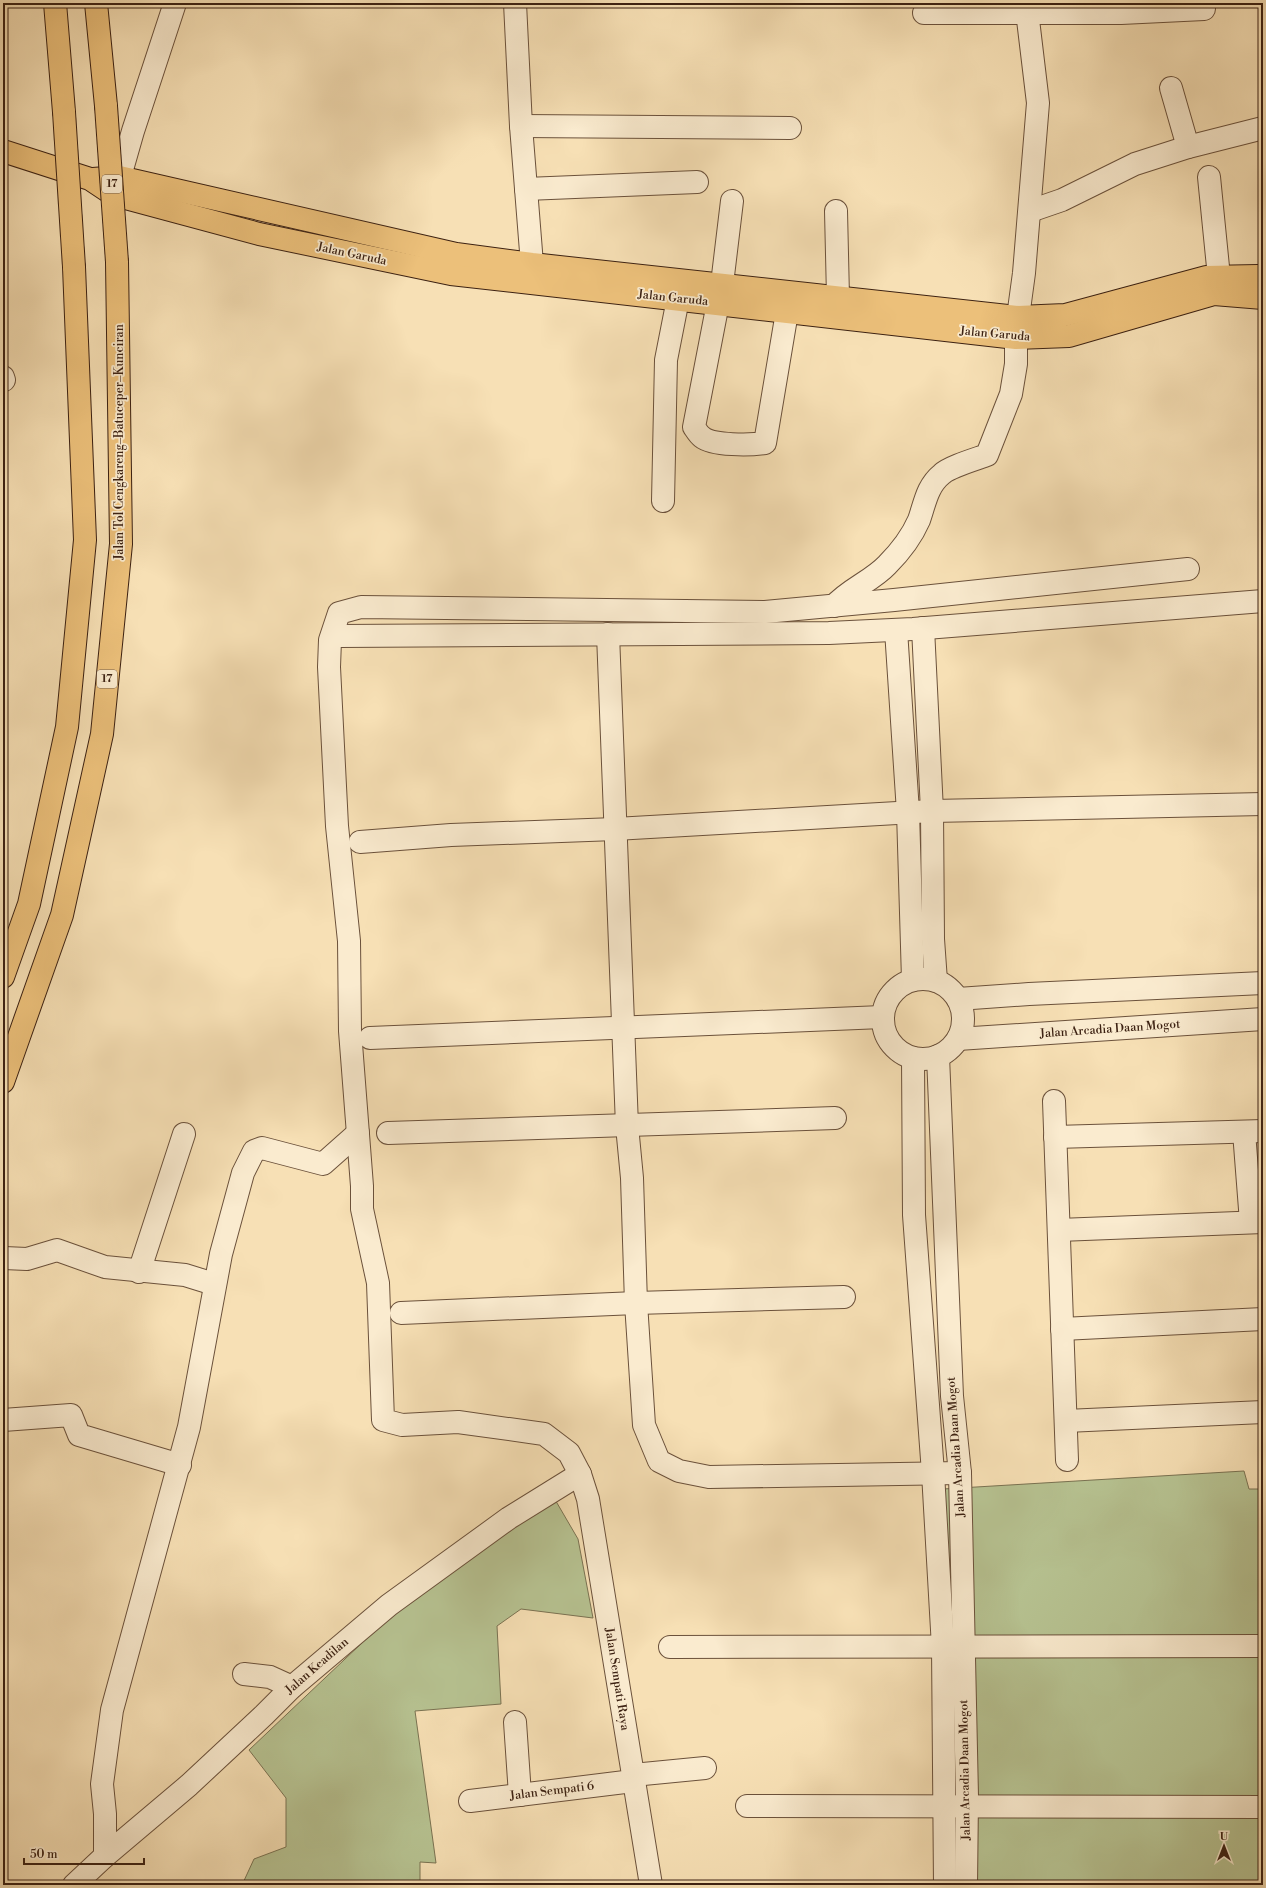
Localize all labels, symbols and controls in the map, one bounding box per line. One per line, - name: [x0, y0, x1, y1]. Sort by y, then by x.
- road number: 17: [102, 175, 122, 193]
- street label: Jalan Garuda: [315, 239, 389, 269]
- street label: Jalan Garuda: [636, 287, 710, 309]
- street label: Jalan Garuda: [958, 323, 1032, 345]
- street label: Jalan Tol Cengkareng–Batuceper–Kunciran: [112, 324, 127, 561]
- road number: 17: [97, 670, 117, 688]
- street label: Jalan Arcadia Daan Mogot: [1038, 1017, 1181, 1041]
- street label: Jalan Arcadia Daan Mogot: [944, 1376, 968, 1519]
- street label: Jalan Sempati Raya: [601, 1626, 633, 1732]
- street label: Jalan Keadilan: [282, 1634, 352, 1698]
- street label: Jalan Arcadia Daan Mogot: [956, 1699, 974, 1841]
- street label: Jalan Sempati 6: [508, 1778, 595, 1804]
- north arrow: [1204, 1826, 1244, 1866]
- text: U: [1220, 1830, 1229, 1844]
- scale bar: [24, 1840, 144, 1866]
- text: 50 m: [30, 1847, 58, 1862]

